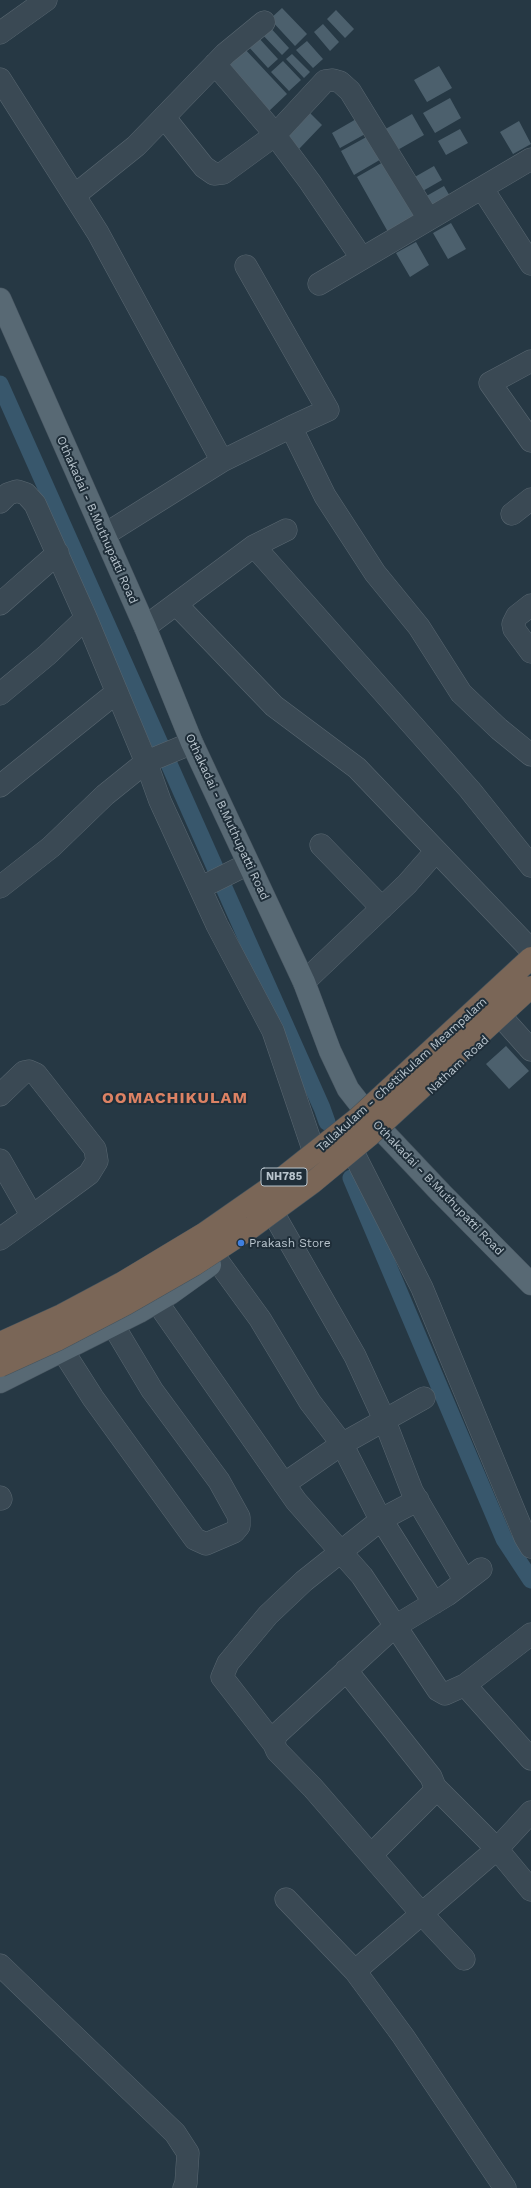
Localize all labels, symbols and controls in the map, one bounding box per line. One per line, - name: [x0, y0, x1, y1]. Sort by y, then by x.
- street label: Othakadai - B.Muthupatti Road: [53, 434, 141, 606]
- street label: Othakadai - B.Muthupatti Road: [182, 732, 272, 902]
- street label: Tallakulam - Chettikulam Meampalam: [314, 995, 490, 1155]
- street label: Natham Road: [424, 1033, 492, 1097]
- district label: OOMACHIKULAM: [102, 1088, 248, 1108]
- street label: Othakadai - B.Muthupatti Road: [370, 1118, 506, 1258]
- road number: NH785: [261, 1168, 307, 1186]
- place label: Prakash Store: [249, 1236, 331, 1250]
- marker: Prakash Store: [236, 1238, 246, 1248]

